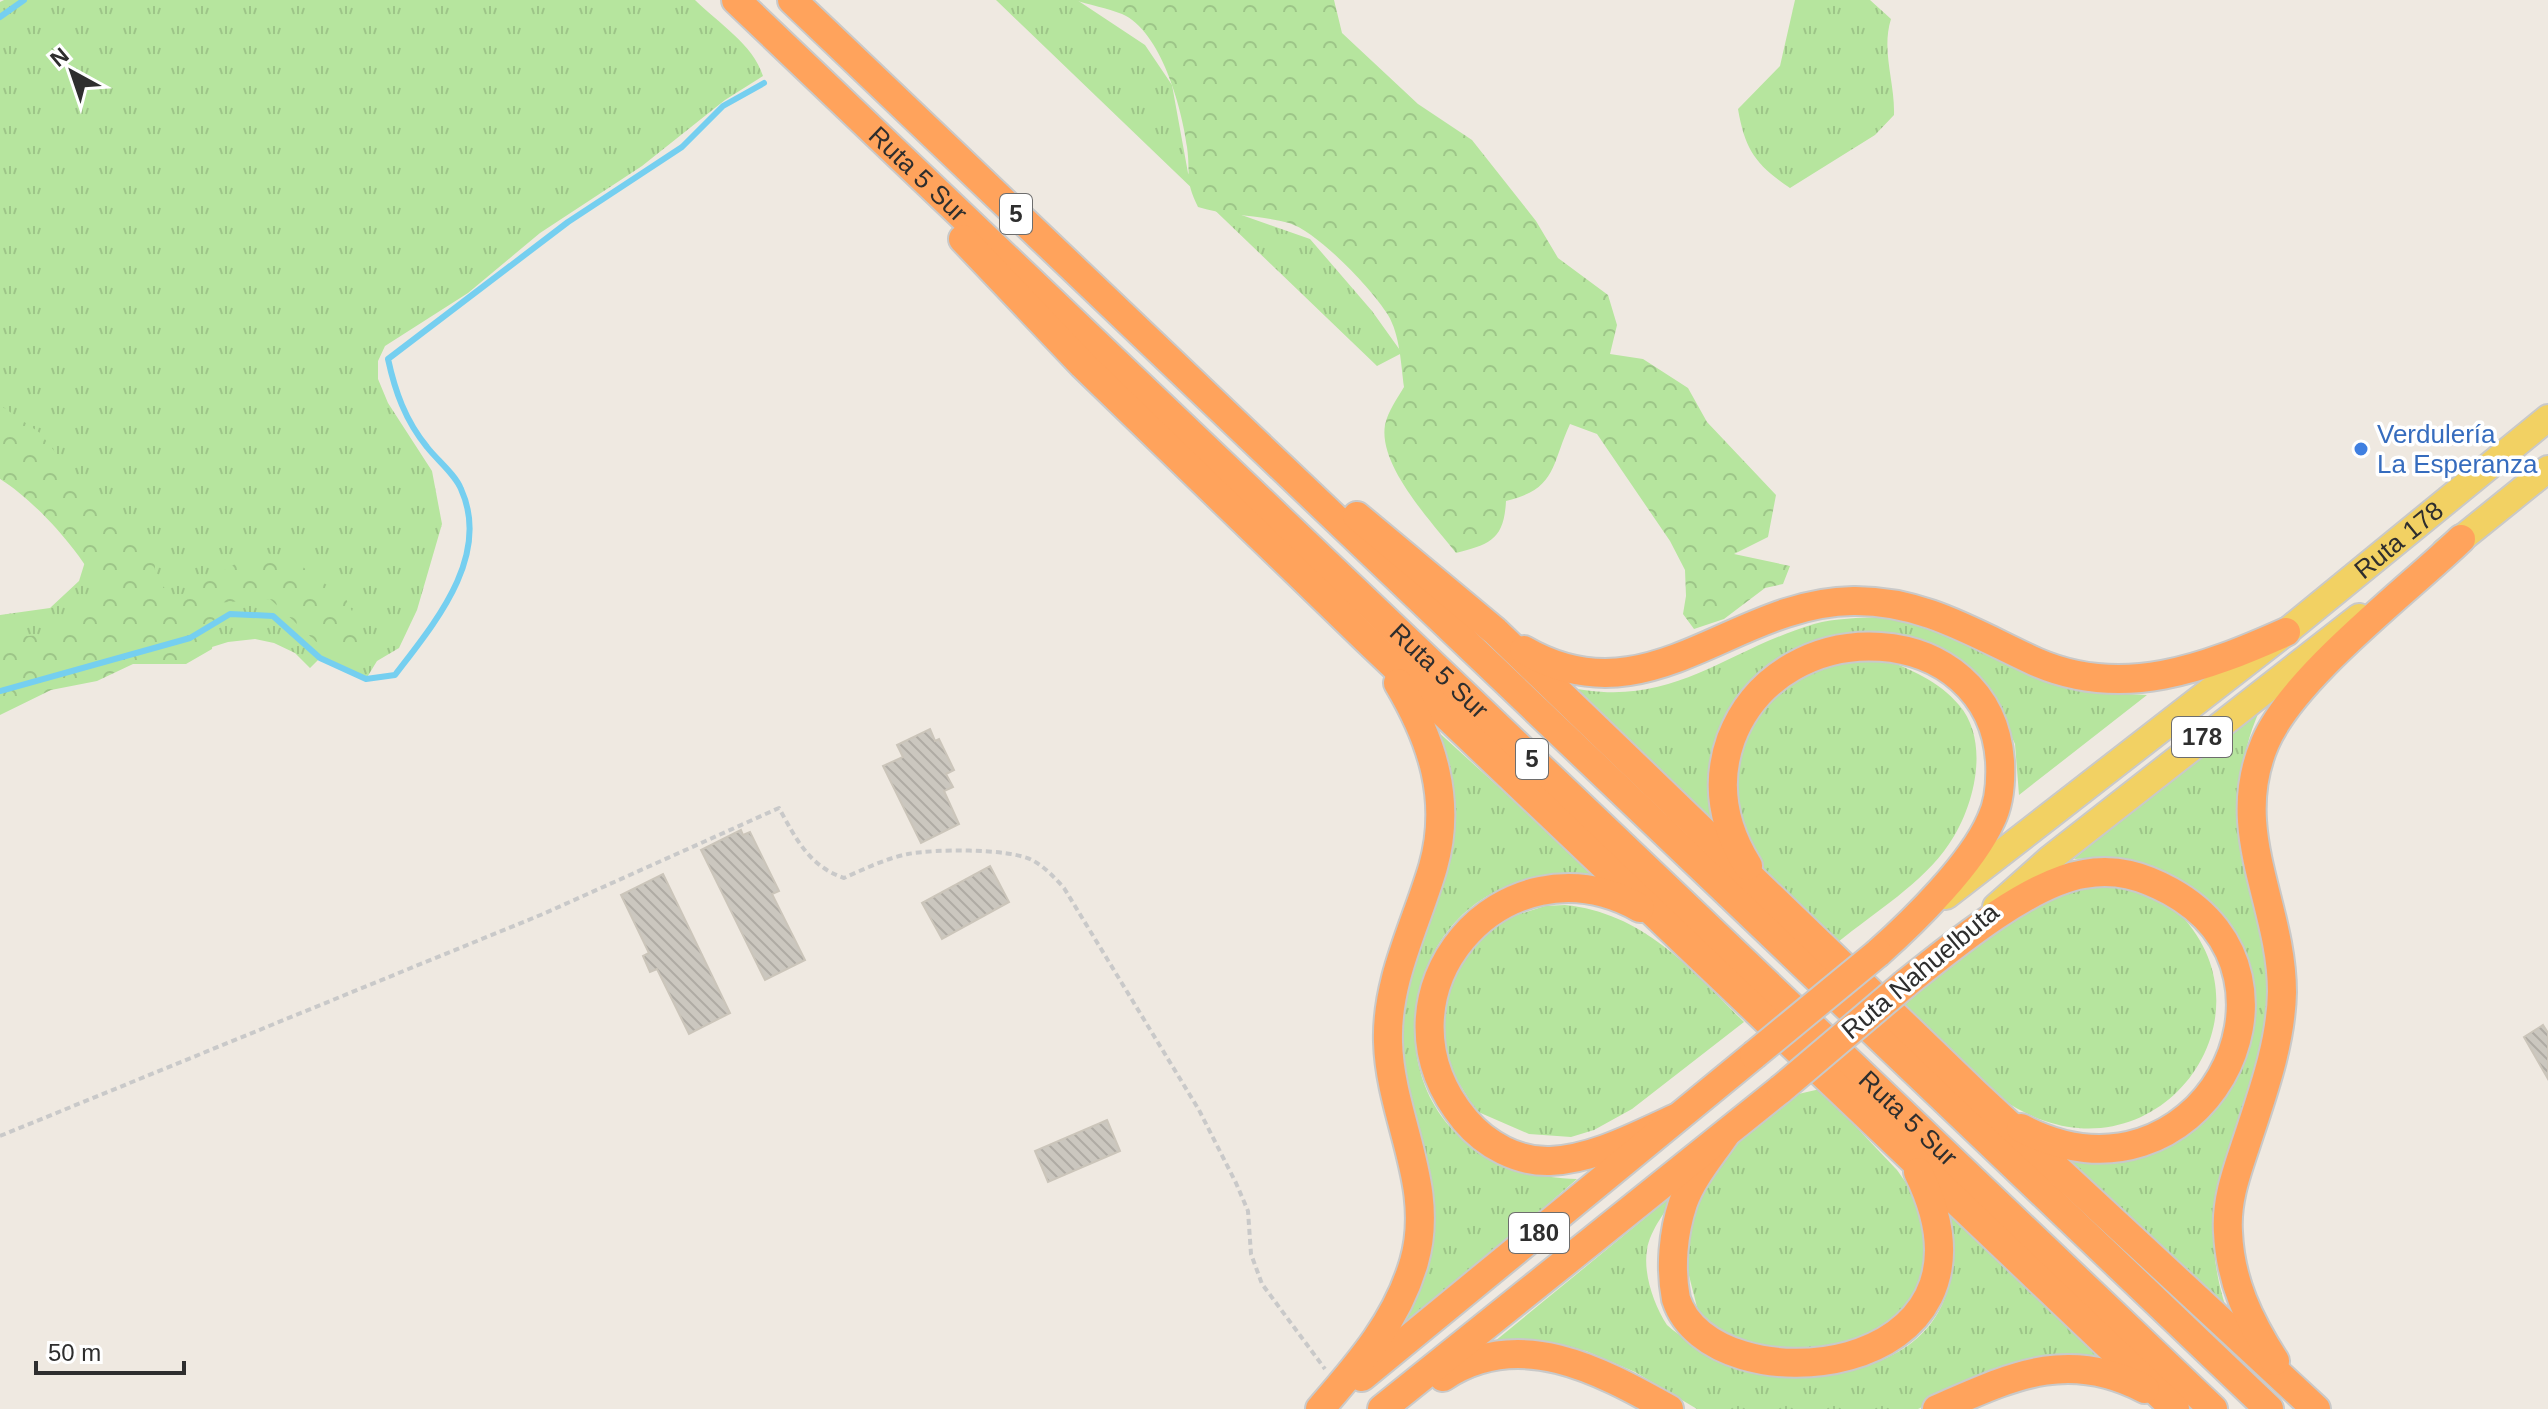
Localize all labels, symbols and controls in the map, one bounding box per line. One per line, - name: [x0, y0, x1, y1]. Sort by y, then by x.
- north arrow: [32, 32, 112, 112]
- text: N: [45, 42, 74, 72]
- street label: Ruta 5 Sur: [863, 120, 974, 228]
- road number: 5: [1000, 194, 1032, 234]
- place label: Verdulería La Esperanza: [2377, 419, 2538, 479]
- marker: Verdulería La Esperanza: [2352, 440, 2370, 458]
- street label: Ruta 178: [2348, 495, 2449, 585]
- street label: Ruta 5 Sur: [1384, 617, 1495, 725]
- road number: 178: [2172, 717, 2232, 757]
- road number: 5: [1516, 739, 1548, 779]
- street label: Ruta Nahuelbuta: [1836, 896, 2005, 1045]
- street label: Ruta 5 Sur: [1853, 1064, 1964, 1172]
- road number: 180: [1509, 1213, 1569, 1253]
- scale bar: [36, 1325, 184, 1375]
- text: 50 m: [48, 1339, 101, 1366]

